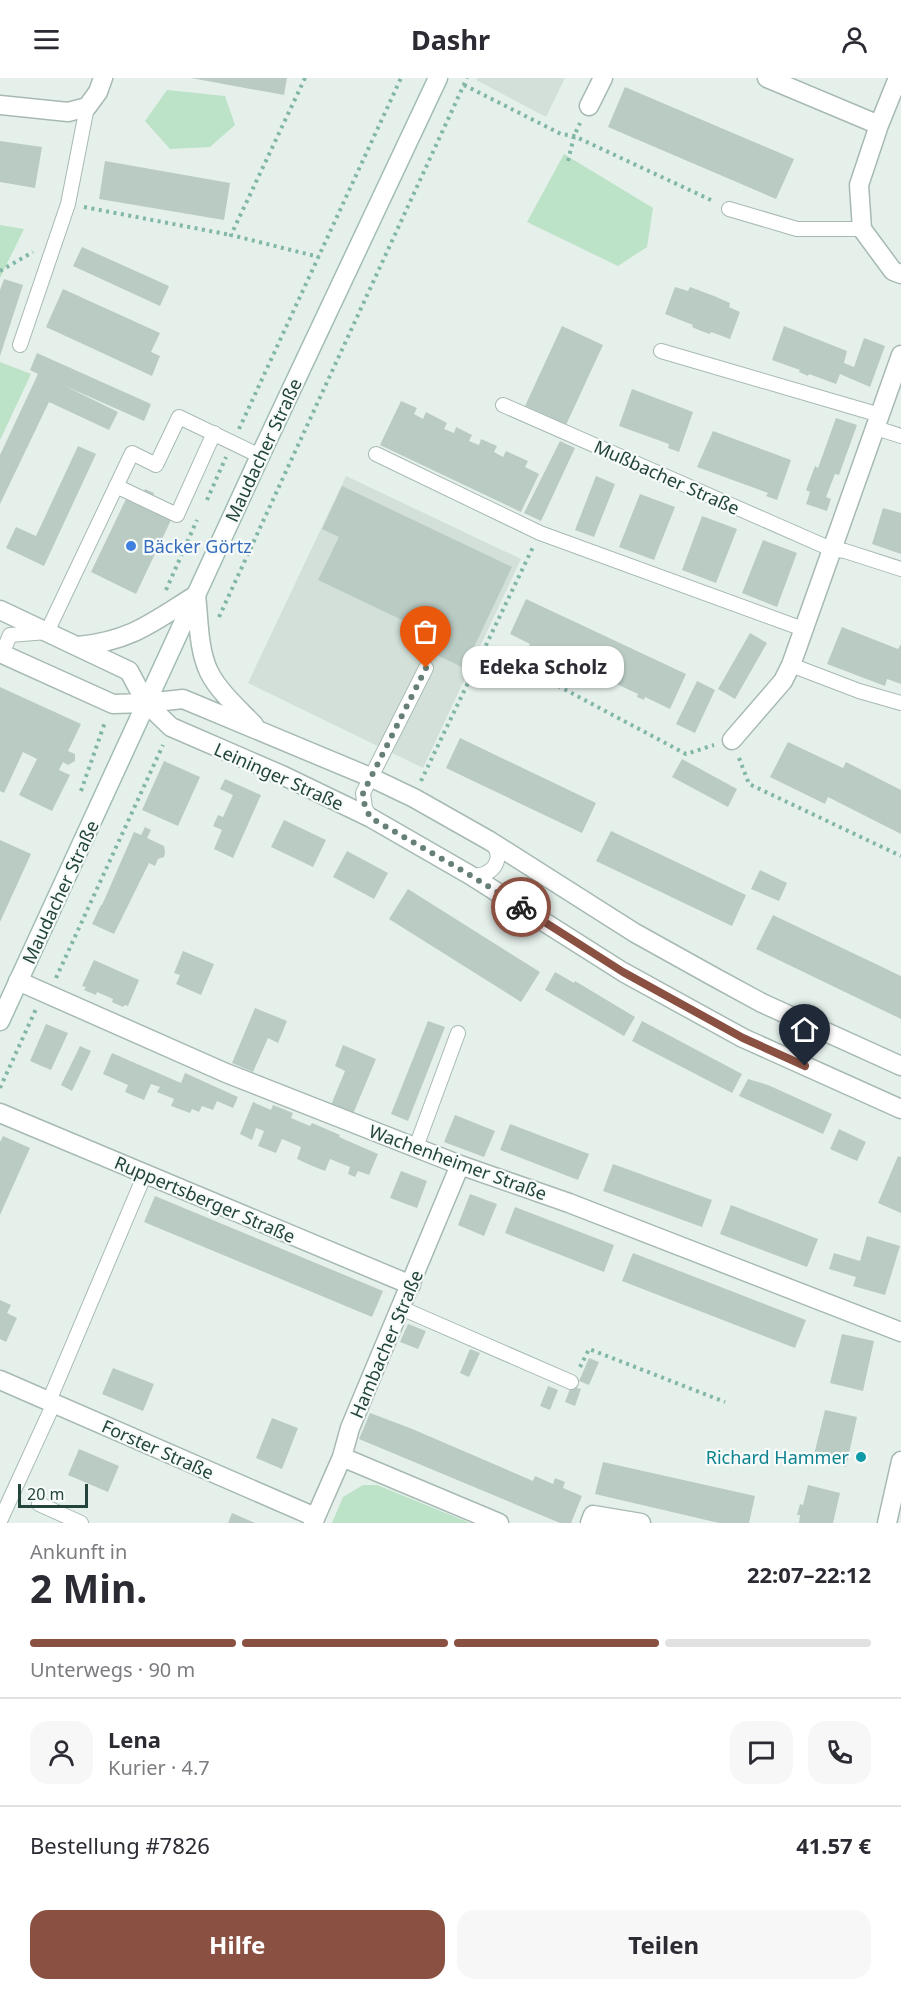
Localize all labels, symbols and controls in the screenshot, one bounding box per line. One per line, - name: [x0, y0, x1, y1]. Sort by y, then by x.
- text: Dashr: [411, 21, 490, 58]
- icon: menu: [30, 23, 63, 56]
- icon: person: [838, 23, 871, 56]
- street label: Maudacher Straße: [219, 374, 307, 526]
- street label: Mußbacher Straße: [590, 434, 744, 520]
- place label: Bäcker Görtz: [143, 534, 252, 558]
- marker: Bäcker Görtz: [124, 539, 138, 553]
- pin: [400, 606, 451, 668]
- icon: bag: [409, 615, 442, 648]
- callout: Edeka Scholz: [462, 647, 624, 689]
- text: Edeka Scholz: [479, 653, 607, 680]
- street label: Leininger Straße: [210, 737, 348, 815]
- street label: Maudacher Straße: [16, 816, 104, 968]
- courier: [491, 877, 551, 937]
- icon: bike: [505, 891, 538, 924]
- pin: [779, 1004, 830, 1066]
- icon: home: [788, 1013, 821, 1046]
- street label: Wachenheimer Straße: [366, 1119, 550, 1205]
- street label: Ruppertsberger Straße: [111, 1150, 299, 1248]
- street label: Hambacher Straße: [344, 1266, 428, 1422]
- street label: Forster Straße: [98, 1414, 218, 1484]
- place label: Richard Hammer: [706, 1445, 850, 1469]
- marker: Richard Hammer: [854, 1450, 868, 1464]
- scale bar: [18, 1481, 88, 1508]
- text: 20 m: [27, 1483, 64, 1505]
- text: Ankunft in: [30, 1538, 127, 1565]
- text: 22:07–22:12: [747, 1559, 871, 1589]
- text: 2 Min.: [30, 1561, 147, 1614]
- text: Unterwegs · 90 m: [30, 1656, 195, 1683]
- button: person: [30, 1721, 93, 1784]
- button: chat: [730, 1721, 793, 1784]
- button: phone: [808, 1721, 871, 1784]
- text: Lena: [108, 1724, 161, 1754]
- text: Kurier · 4.7: [108, 1754, 210, 1781]
- text: Bestellung #7826: [30, 1830, 210, 1860]
- text: 41.57 €: [796, 1830, 871, 1860]
- button: Hilfe: [30, 1910, 445, 1979]
- button: Teilen: [457, 1910, 871, 1979]

